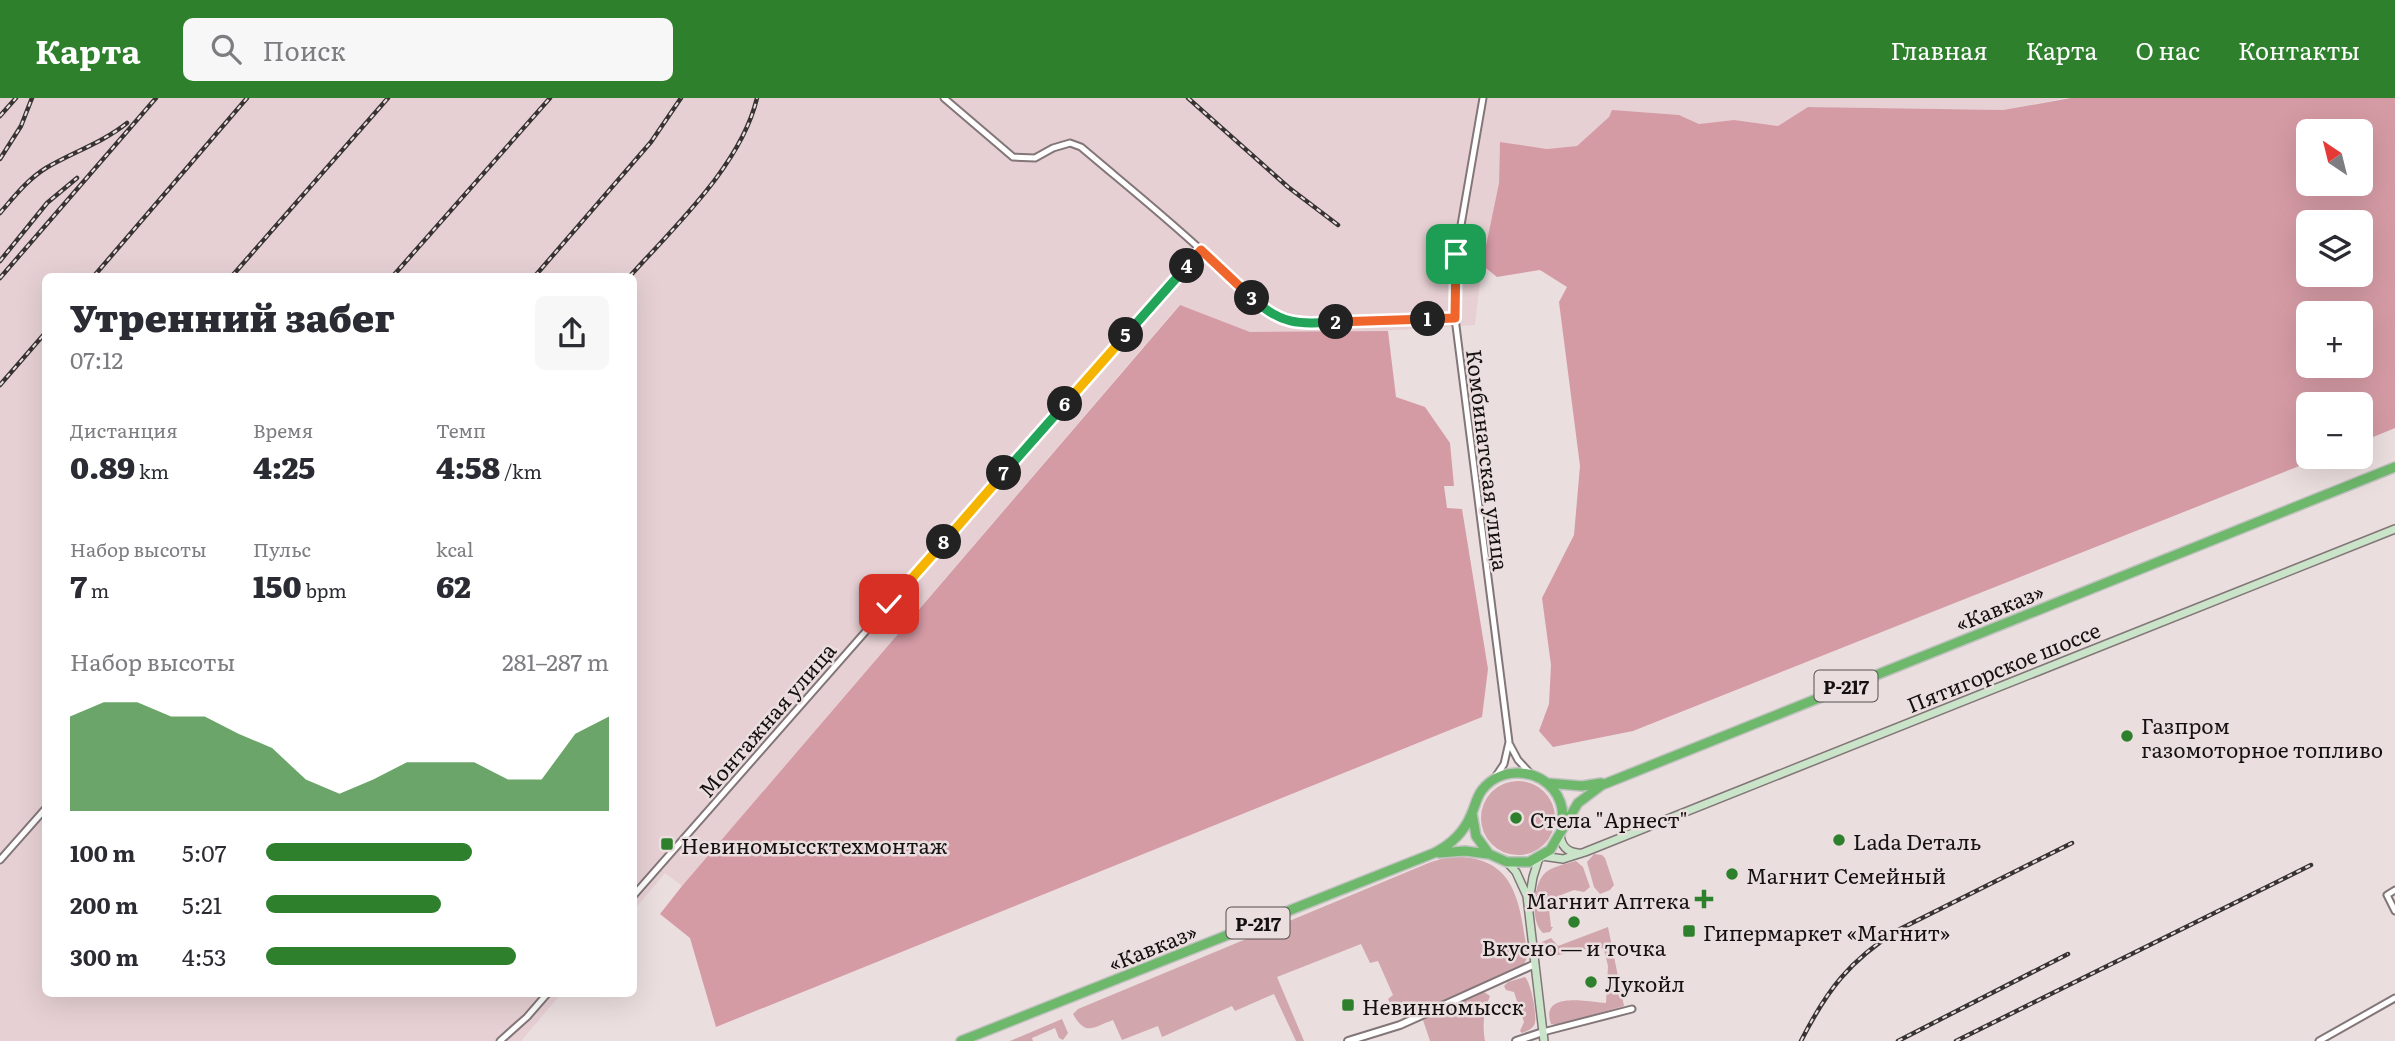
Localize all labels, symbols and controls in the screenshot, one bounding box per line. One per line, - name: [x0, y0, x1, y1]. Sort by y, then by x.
- search box: [183, 18, 673, 81]
- text: Карта: [35, 25, 141, 74]
- icon: search: [207, 30, 245, 68]
- text: Поиск: [263, 30, 346, 69]
- text: Главная: [1890, 32, 1988, 67]
- text: Карта: [2026, 32, 2098, 67]
- text: О нас: [2136, 32, 2200, 67]
- text: Контакты: [2238, 32, 2360, 67]
- north arrow: [2296, 119, 2373, 196]
- map controls: [2296, 119, 2373, 469]
- button: layers: [2296, 210, 2373, 287]
- pin: [1426, 224, 1486, 284]
- icon: arrive: [1437, 235, 1475, 273]
- pin: 4: [1170, 248, 1204, 284]
- text: 4: [1181, 251, 1192, 279]
- pin: 3: [1234, 280, 1270, 316]
- text: 3: [1246, 283, 1257, 311]
- text: Утренний забег: [70, 287, 395, 344]
- button: share: [535, 296, 609, 370]
- button: +: [2296, 301, 2373, 378]
- pin: 1: [1410, 302, 1446, 336]
- pin: 2: [1318, 304, 1354, 340]
- text: 1: [1424, 304, 1431, 332]
- text: 2: [1330, 307, 1341, 335]
- pin: 5: [1108, 317, 1144, 352]
- text: 5: [1120, 320, 1131, 348]
- text: 07:12: [70, 342, 123, 376]
- street label: Комбинатская улица: [1460, 347, 1518, 573]
- pin: 6: [1048, 386, 1082, 422]
- text: 6: [1059, 389, 1070, 417]
- button: −: [2296, 392, 2373, 469]
- text: Дистанция: [70, 416, 178, 444]
- text: Время: [253, 416, 313, 444]
- text: Темп: [436, 416, 486, 444]
- text: 0.89: [70, 444, 135, 488]
- text: 4:25: [253, 444, 315, 488]
- text: 4:58: [436, 444, 500, 488]
- pin: 7: [986, 456, 1021, 490]
- text: km: [135, 457, 169, 485]
- text: /km: [500, 457, 542, 485]
- text: 7: [998, 458, 1009, 486]
- pin: 8: [926, 524, 962, 560]
- text: 8: [938, 527, 949, 555]
- text: Набор высоты: [70, 535, 207, 563]
- text: Пульс: [253, 535, 311, 563]
- text: kcal: [436, 535, 473, 563]
- text: 7: [70, 563, 87, 607]
- text: 150: [253, 563, 302, 607]
- text: 62: [436, 563, 471, 607]
- pin: [859, 574, 919, 634]
- street label: «Кавказ»: [1950, 574, 2048, 638]
- text: m: [87, 576, 109, 604]
- text: bpm: [302, 576, 347, 604]
- icon: check: [870, 585, 908, 623]
- street label: Пятигорское шоссе: [1902, 613, 2104, 719]
- street label: Монтажная улица: [690, 634, 842, 803]
- text: Набор высоты: [70, 644, 235, 678]
- text: 281–287 m: [502, 644, 609, 678]
- road number: Р-217: [1814, 670, 1878, 702]
- place label: Газпром газомоторное топливо: [2141, 709, 2383, 764]
- marker: Газпром газомоторное топливо: [2119, 728, 2135, 744]
- place label: Стела "Арнест": [1530, 803, 1688, 834]
- marker: Стела "Арнест": [1508, 810, 1524, 826]
- place label: Lada Dеталь: [1853, 825, 1981, 856]
- place label: Невиномыссктехмонтаж: [681, 829, 948, 860]
- marker: Lada Dеталь: [1831, 832, 1847, 848]
- text: 100 m: [70, 835, 135, 869]
- text: 5:07: [182, 835, 226, 869]
- marker: Невиномыссктехмонтаж: [659, 836, 675, 852]
- place label: Магнит Семейный: [1746, 859, 1946, 890]
- marker: Магнит Семейный: [1724, 866, 1740, 882]
- place label: Магнит Аптека: [1526, 884, 1691, 915]
- text: 200 m: [70, 887, 138, 921]
- text: 5:21: [182, 887, 222, 921]
- marker: Магнит Аптека: [1696, 891, 1712, 907]
- road number: Р-217: [1226, 908, 1290, 938]
- street label: «Кавказ»: [1103, 914, 1201, 978]
- marker: Вкусно — и точка: [1566, 914, 1582, 930]
- place label: Гипермаркет «Магнит»: [1703, 916, 1950, 947]
- marker: Гипермаркет «Магнит»: [1681, 923, 1697, 939]
- place label: Вкусно — и точка: [1482, 931, 1667, 962]
- text: 300 m: [70, 939, 139, 973]
- text: 4:53: [182, 939, 226, 973]
- place label: Лукойл: [1605, 967, 1685, 998]
- marker: Лукойл: [1583, 974, 1599, 990]
- place label: Невинномысск: [1362, 990, 1525, 1021]
- marker: Невинномысск: [1340, 997, 1356, 1013]

